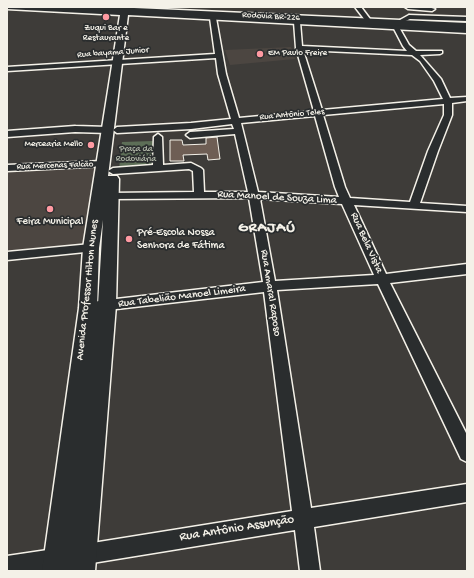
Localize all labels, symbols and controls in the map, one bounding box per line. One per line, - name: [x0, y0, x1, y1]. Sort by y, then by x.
- street label: Rodovia BR-226: [242, 10, 300, 24]
- marker: Zuqui Bar e Restaurante: [101, 12, 111, 22]
- place label: Zuqui Bar e Restaurante: [83, 24, 129, 45]
- street label: Rua bayama Junior: [77, 45, 149, 61]
- marker: EM Paulo Freire: [255, 49, 265, 59]
- place label: EM Paulo Freire: [268, 49, 327, 59]
- street label: Rua Antônio Teles: [259, 107, 325, 123]
- place label: Mercearia Mello: [24, 140, 83, 150]
- marker: Mercearia Mello: [86, 140, 96, 150]
- park label: Praça da Rodoviária: [116, 145, 156, 166]
- street label: Rua Mercenas Falcão: [16, 159, 94, 173]
- street label: Rua Manoel de Souza Lima: [217, 188, 337, 208]
- marker: Feira Municipal: [45, 204, 55, 214]
- street label: Rua Bela Vista: [347, 211, 385, 275]
- place label: Feira Municipal: [17, 215, 83, 229]
- street label: Avenida Professor Hilton Nunes: [74, 219, 102, 361]
- district label: GRAJAÚ: [238, 220, 296, 238]
- place label: Pré-Escola Nossa Senhora de Fátima: [137, 226, 224, 252]
- marker: Pré-Escola Nossa Senhora de Fátima: [124, 234, 134, 244]
- street label: Rua Amaral Raposo: [257, 249, 283, 337]
- street label: Rua Tabelião Manoel Limeira: [117, 283, 247, 311]
- street label: Rua Antônio Assunção: [179, 512, 295, 546]

